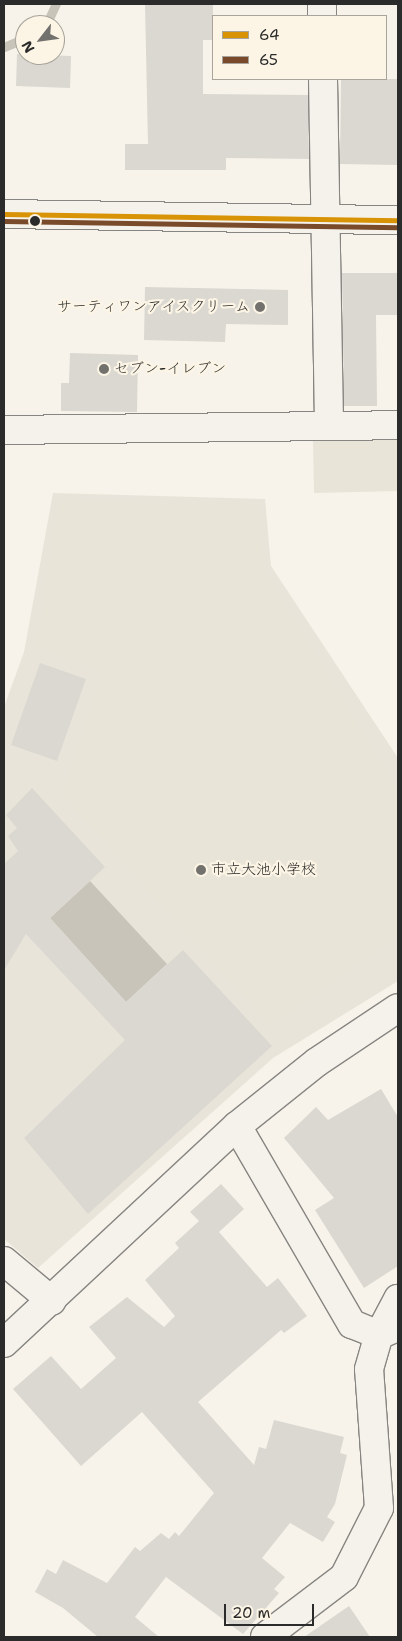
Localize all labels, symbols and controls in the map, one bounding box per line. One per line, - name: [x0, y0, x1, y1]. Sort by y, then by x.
- north arrow: [15, 15, 65, 65]
- legend: [212, 15, 387, 80]
- text: 64: [259, 25, 279, 45]
- text: N: [17, 38, 38, 56]
- text: 65: [259, 50, 278, 70]
- unlabelled marker: [30, 216, 40, 226]
- place label: サーティワンアイスクリーム: [55, 298, 250, 316]
- marker: サーティワンアイスクリーム: [254, 301, 266, 313]
- place label: セブン-イレブン: [114, 360, 226, 378]
- marker: セブン-イレブン: [98, 363, 110, 375]
- place label: 市立大池小学校: [211, 861, 316, 879]
- marker: 市立大池小学校: [195, 864, 207, 876]
- scale bar: [227, 1594, 317, 1626]
- text: 20 m: [232, 1603, 271, 1623]

